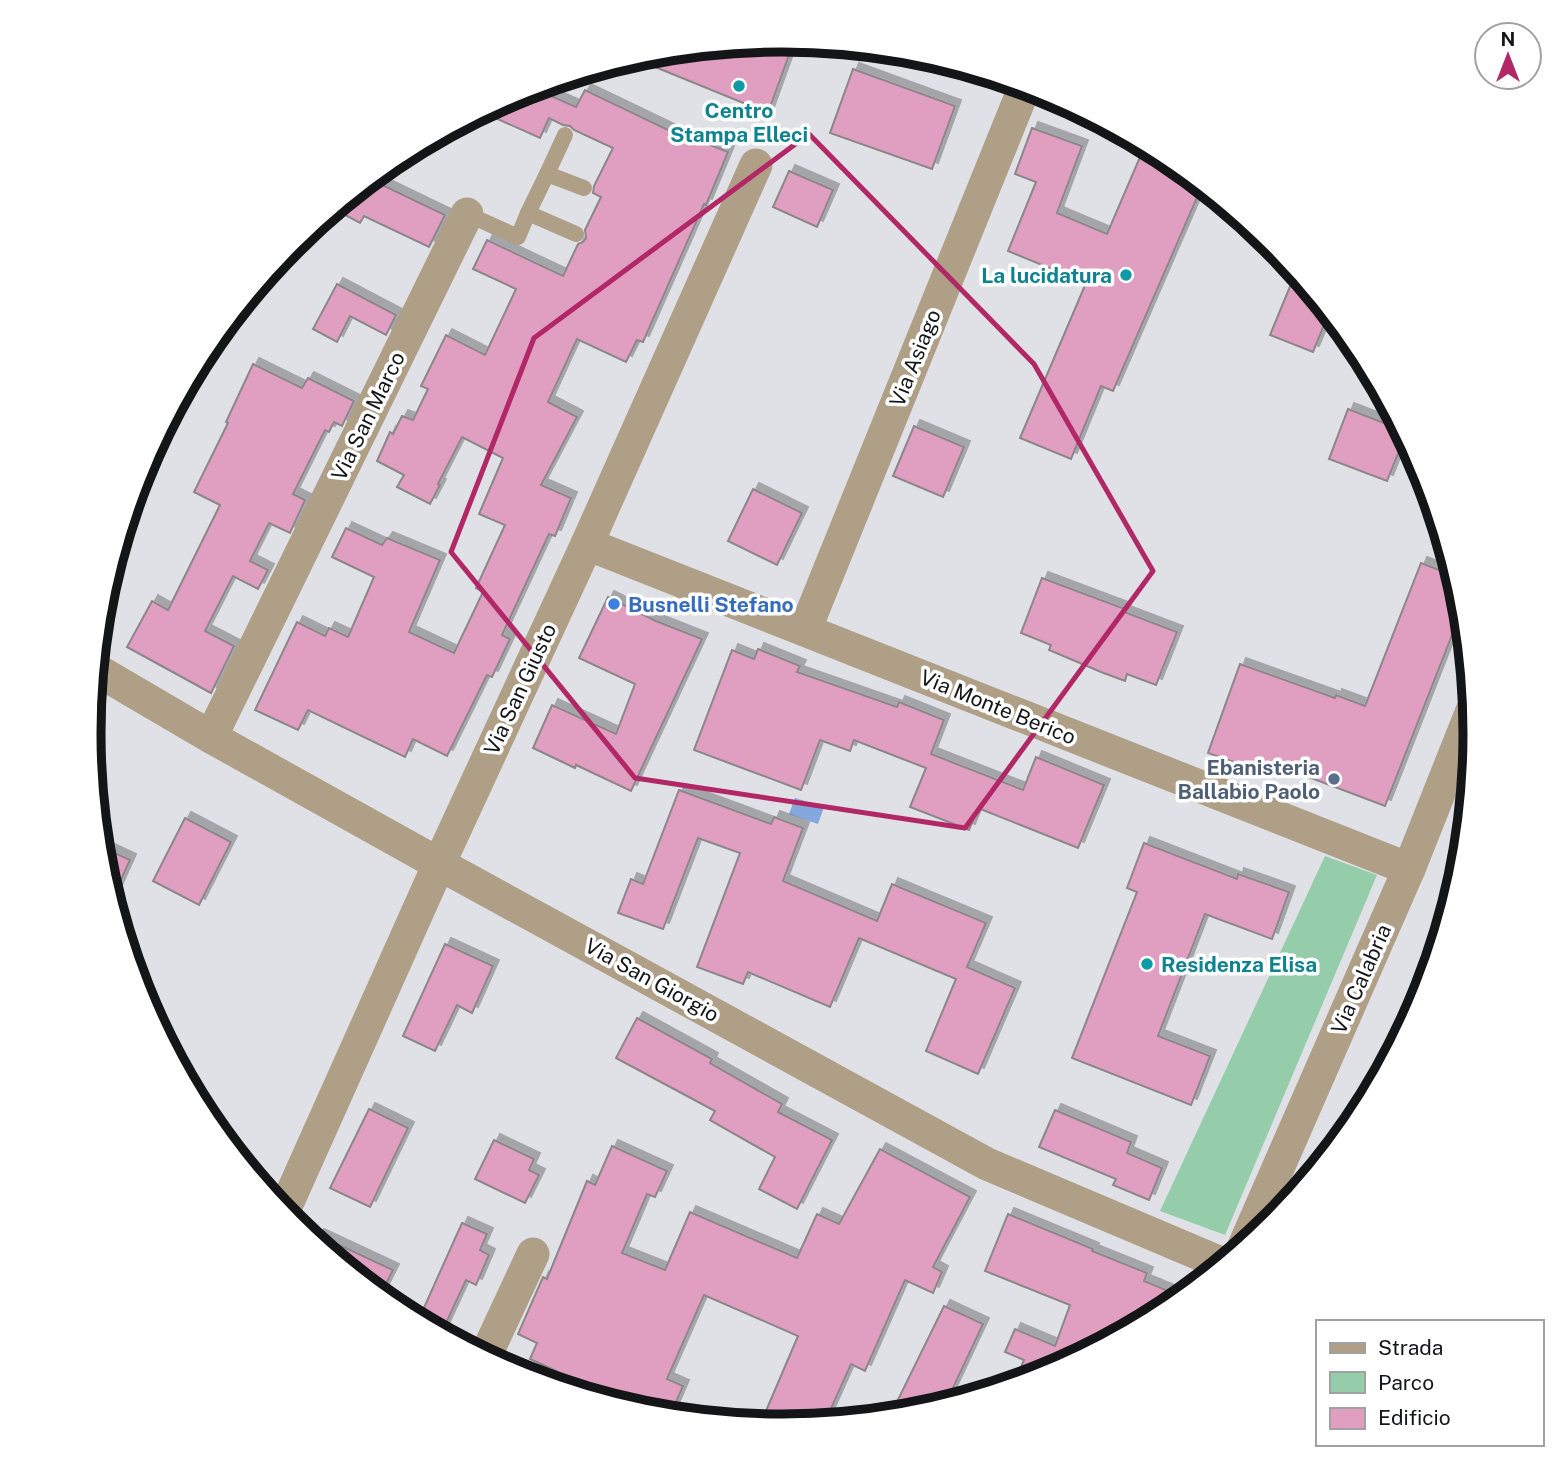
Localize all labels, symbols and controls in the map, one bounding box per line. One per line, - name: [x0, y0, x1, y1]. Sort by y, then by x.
- north arrow: [1473, 21, 1543, 91]
- text: N: [1501, 28, 1515, 50]
- marker: Centro Stampa Elleci: [731, 78, 747, 94]
- place label: Centro Stampa Elleci: [670, 98, 808, 147]
- place label: La lucidatura: [981, 263, 1112, 288]
- marker: La lucidatura: [1118, 267, 1134, 283]
- street label: Via Asiago: [884, 306, 946, 410]
- street label: Via San Marco: [326, 347, 410, 485]
- place label: Busnelli Stefano: [628, 592, 794, 617]
- marker: Busnelli Stefano: [606, 596, 622, 612]
- street label: Via San Giusto: [479, 619, 561, 759]
- street label: Via Monte Berico: [917, 664, 1079, 750]
- place label: Ebanisteria Ballabio Paolo: [1178, 755, 1320, 804]
- marker: Ebanisteria Ballabio Paolo: [1326, 771, 1342, 787]
- street label: Via Calabria: [1326, 920, 1396, 1038]
- street label: Via San Giorgio: [581, 933, 723, 1027]
- place label: Residenza Elisa: [1161, 952, 1317, 977]
- marker: Residenza Elisa: [1139, 956, 1155, 972]
- legend: [1316, 1320, 1543, 1446]
- text: Strada: [1378, 1335, 1443, 1360]
- text: Parco: [1378, 1370, 1434, 1395]
- text: Edificio: [1378, 1405, 1451, 1430]

